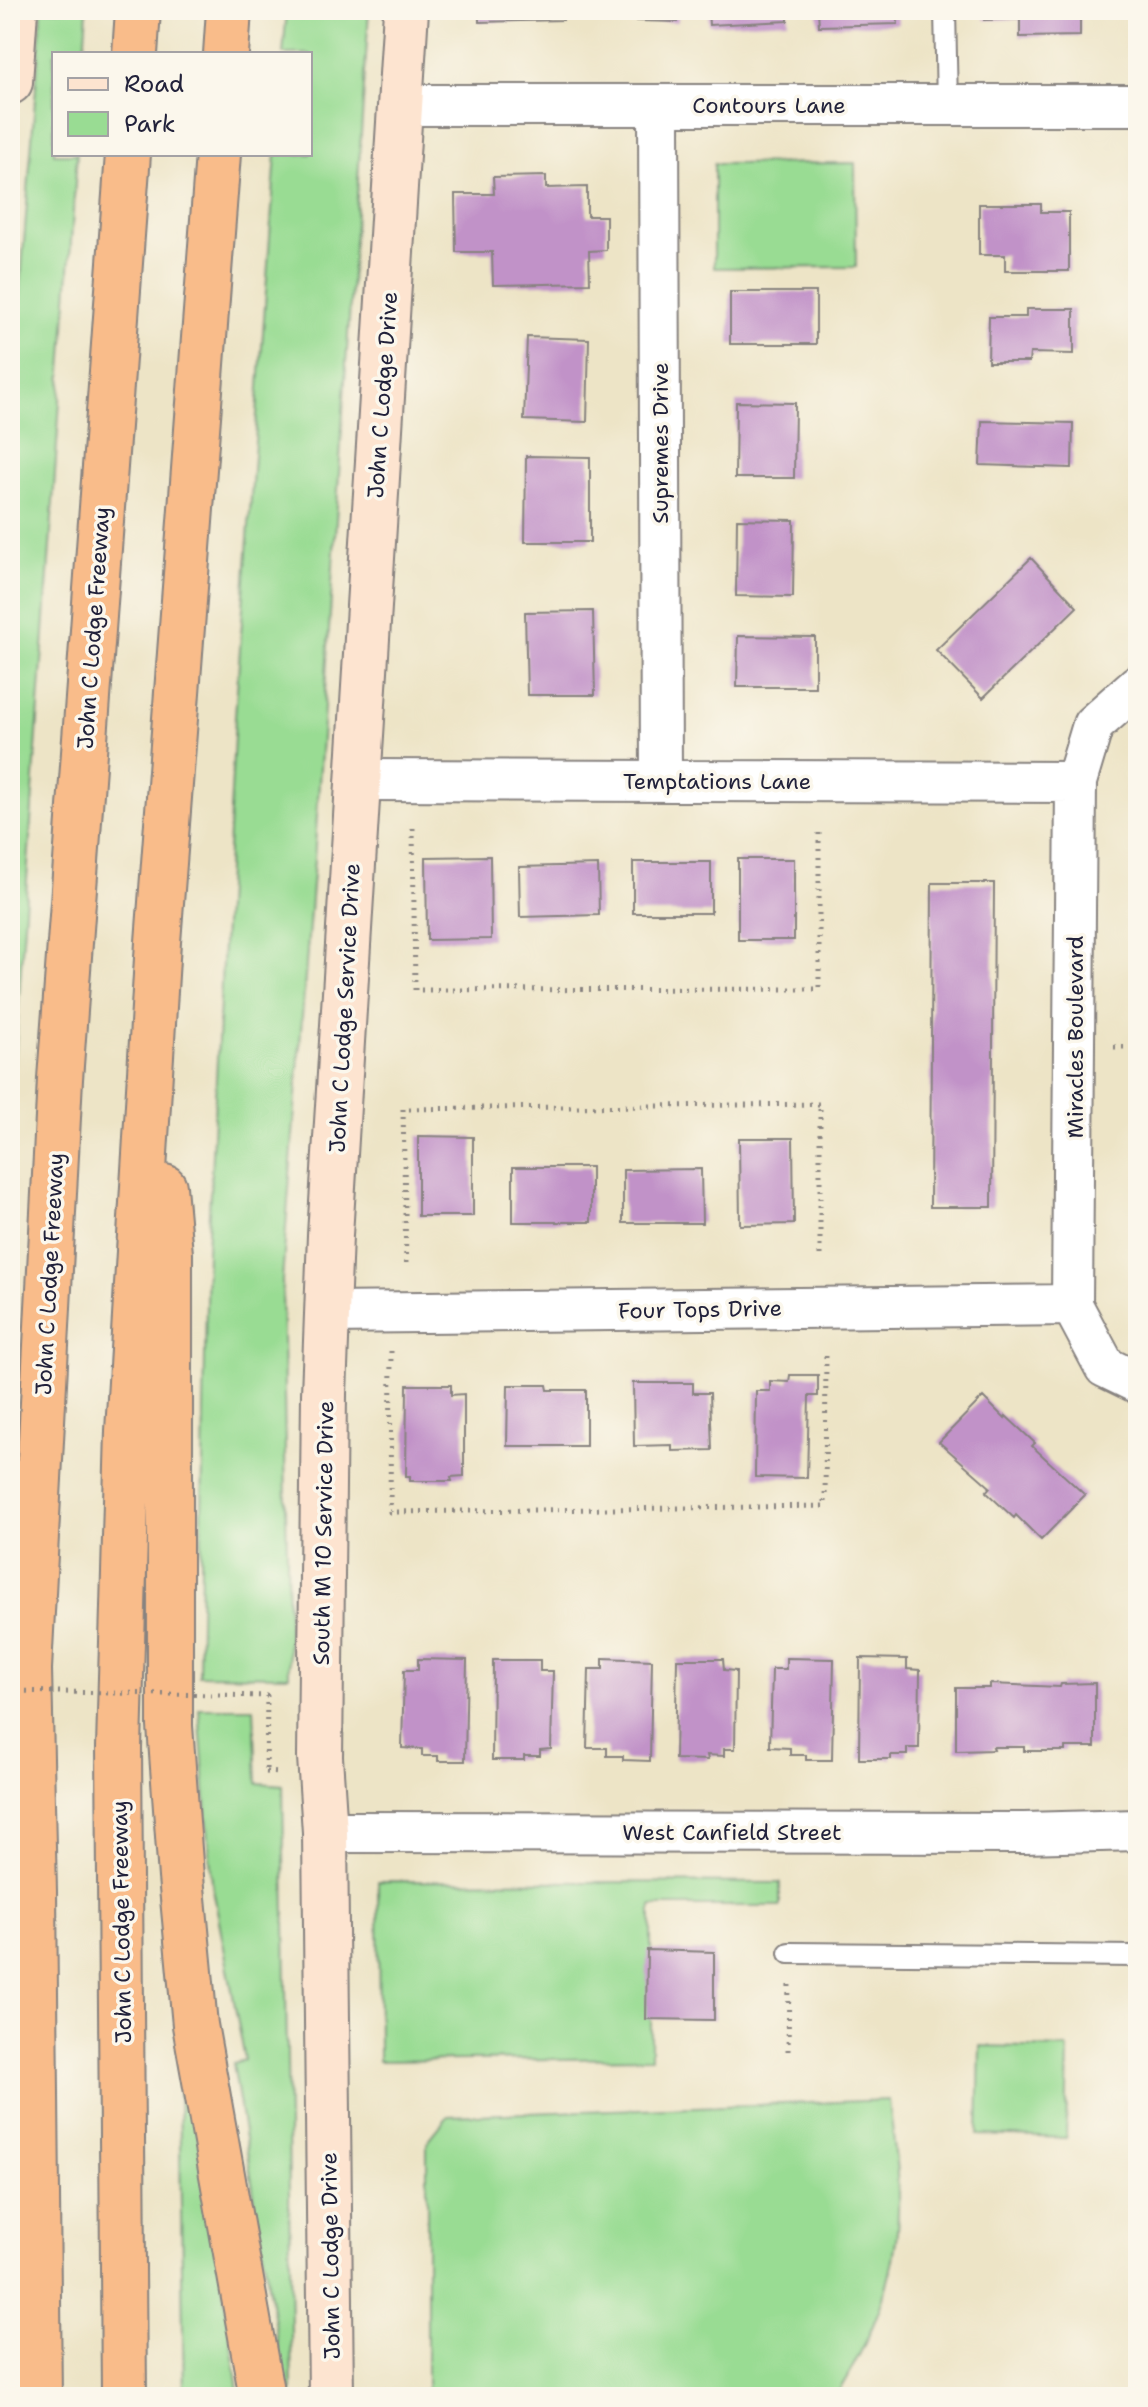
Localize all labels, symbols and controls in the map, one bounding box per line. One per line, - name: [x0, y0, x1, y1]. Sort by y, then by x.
- legend: [52, 52, 312, 156]
- text: Road: [124, 68, 184, 100]
- street label: Contours Lane: [692, 91, 846, 120]
- text: Park: [124, 108, 176, 140]
- street label: John C Lodge Drive: [361, 291, 404, 500]
- street label: Supremes Drive: [646, 362, 675, 524]
- street label: John C Lodge Freeway: [71, 506, 116, 750]
- street label: Temptations Lane: [623, 767, 811, 796]
- street label: John C Lodge Service Drive: [322, 862, 367, 1154]
- street label: Miracles Boulevard: [1061, 936, 1090, 1138]
- street label: John C Lodge Freeway: [29, 1152, 70, 1396]
- street label: Four Tops Drive: [618, 1294, 782, 1325]
- street label: South M 10 Service Drive: [307, 1400, 340, 1666]
- street label: John C Lodge Freeway: [105, 1800, 138, 2044]
- street label: West Canfield Street: [622, 1818, 842, 1847]
- street label: John C Lodge Drive: [314, 2152, 347, 2360]

